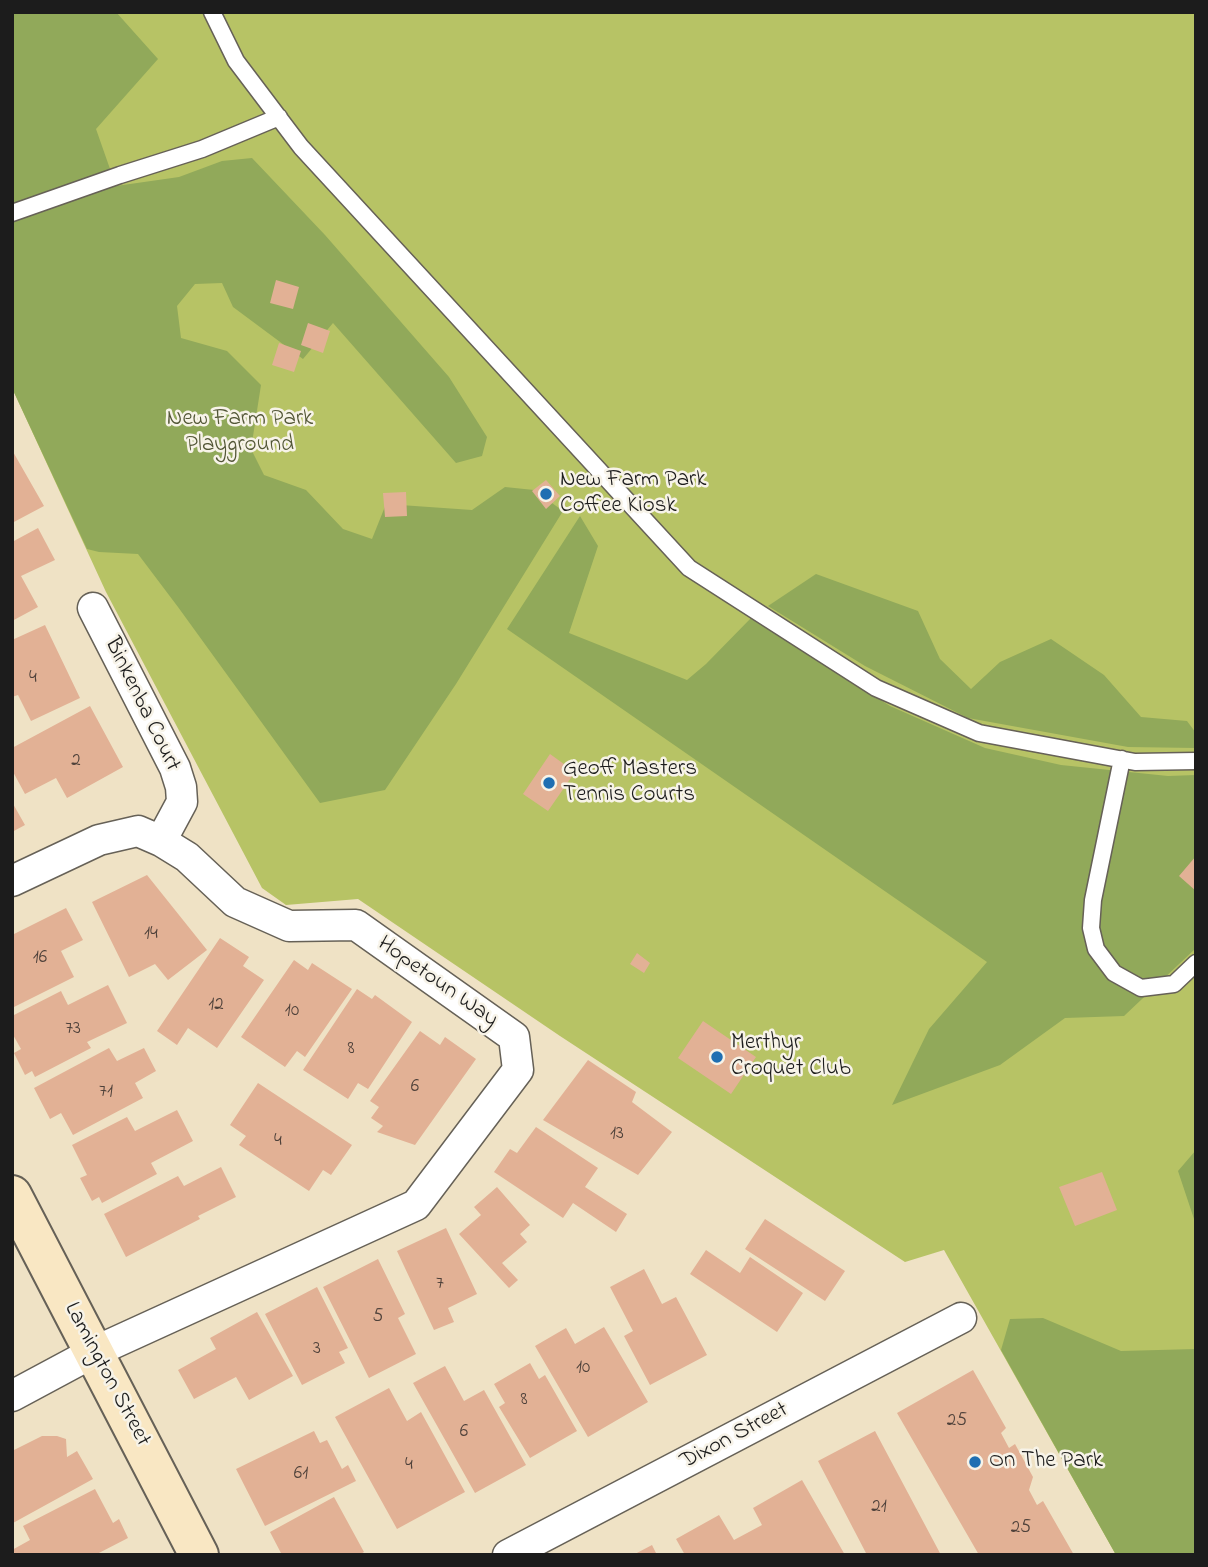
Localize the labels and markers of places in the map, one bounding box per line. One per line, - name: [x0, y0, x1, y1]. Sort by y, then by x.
- place label: New Farm Park Coffee Kiosk: [560, 467, 706, 521]
- marker: New Farm Park Coffee Kiosk: [538, 486, 554, 502]
- place label: Geoff Masters Tennis Courts: [563, 756, 697, 810]
- marker: Geoff Masters Tennis Courts: [541, 775, 557, 791]
- place label: Merthyr Croquet Club: [731, 1030, 851, 1084]
- marker: Merthyr Croquet Club: [709, 1049, 725, 1065]
- place label: On The Park: [989, 1448, 1103, 1476]
- marker: On The Park: [967, 1454, 983, 1470]

